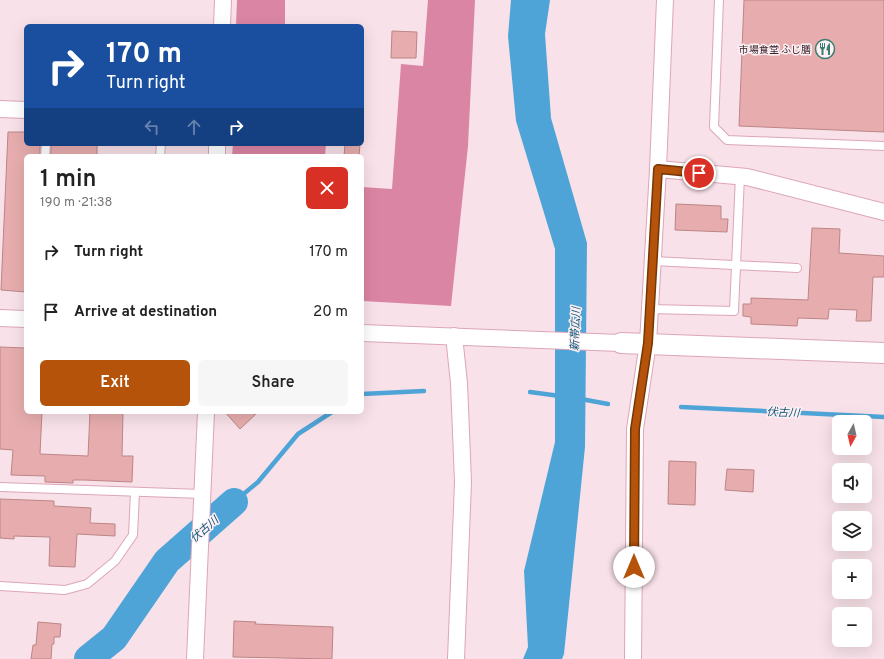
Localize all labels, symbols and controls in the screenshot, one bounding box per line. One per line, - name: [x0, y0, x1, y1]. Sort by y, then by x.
- text: 170 m: [106, 37, 182, 73]
- restaurant icon: 市場食堂 ふじ膳: [814, 38, 836, 60]
- icon: right: [40, 40, 92, 92]
- place label: 市場食堂 ふじ膳: [739, 44, 811, 57]
- text: Turn right: [106, 72, 186, 95]
- icon: left: [141, 116, 163, 138]
- icon: ahead: [183, 116, 205, 138]
- icon: right: [225, 116, 247, 138]
- pin: [682, 156, 716, 190]
- icon: arrive: [688, 162, 710, 184]
- text: 1 min: [40, 165, 97, 195]
- button: close: [306, 167, 348, 209]
- text: 190 m · 21:38: [40, 195, 113, 211]
- icon: right: [40, 241, 62, 263]
- text: Turn right: [74, 243, 143, 262]
- text: 170 m: [309, 243, 348, 262]
- icon: arrive: [40, 301, 62, 323]
- text: Arrive at destination: [74, 303, 217, 322]
- text: 20 m: [313, 303, 348, 322]
- water label: 新帯広川: [568, 306, 584, 351]
- button: Exit: [40, 360, 190, 406]
- button: Share: [198, 360, 348, 406]
- water label: 伏古川: [766, 405, 801, 421]
- north arrow: [832, 415, 872, 455]
- map controls: [832, 415, 872, 647]
- button: sound: [832, 463, 872, 503]
- button: layers: [832, 511, 872, 551]
- water label: 伏古川: [188, 513, 222, 546]
- position arrow: [613, 546, 655, 588]
- button: +: [832, 559, 872, 599]
- button: −: [832, 607, 872, 647]

